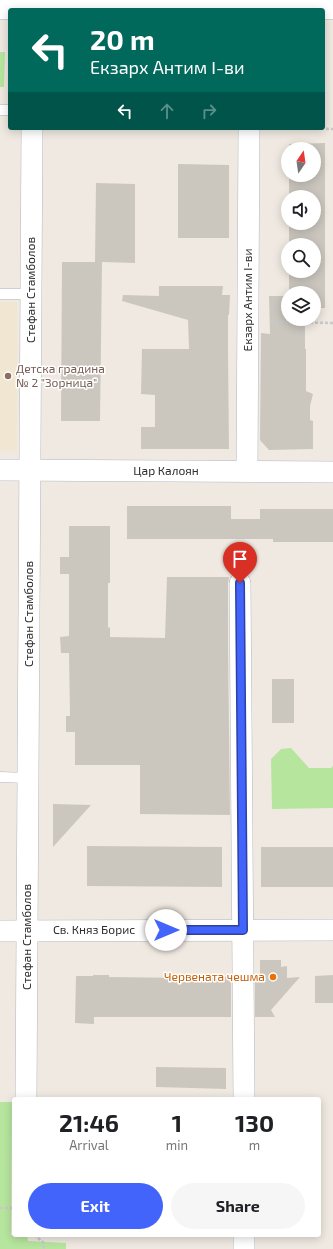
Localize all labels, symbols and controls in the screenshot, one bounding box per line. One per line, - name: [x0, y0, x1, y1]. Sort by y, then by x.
- text: 20 m: [90, 22, 155, 56]
- icon: left: [24, 24, 76, 76]
- text: Екзарх Антим I-ви: [90, 56, 245, 78]
- icon: left: [114, 100, 136, 122]
- icon: ahead: [156, 100, 178, 122]
- icon: right: [198, 100, 220, 122]
- north arrow: [281, 142, 321, 182]
- map controls: [281, 142, 321, 326]
- button: sound: [281, 190, 321, 230]
- street label: Стефан Стамболов: [23, 237, 37, 343]
- button: search: [281, 238, 321, 278]
- street label: Екзарх Антим I-ви: [240, 248, 254, 352]
- button: layers: [281, 286, 321, 326]
- place label: Детска градина № 2 "Зорница": [16, 361, 105, 389]
- marker: Детска градина № 2 "Зорница": [3, 371, 13, 381]
- street label: Цар Калоян: [133, 463, 199, 477]
- pin: [223, 542, 257, 583]
- icon: arrive: [229, 548, 251, 570]
- street label: Стефан Стамболов: [21, 561, 35, 667]
- street label: Стефан Стамболов: [19, 884, 33, 990]
- position arrow: [145, 909, 187, 951]
- street label: Св. Княз Борис: [53, 922, 135, 936]
- place label: Червената чешма: [164, 969, 265, 983]
- marker: Червената чешма: [268, 972, 278, 982]
- text: 21:46: [59, 1108, 119, 1137]
- text: 1: [172, 1108, 182, 1137]
- text: 130: [235, 1108, 274, 1137]
- text: Arrival: [69, 1137, 109, 1153]
- text: min: [166, 1137, 188, 1153]
- text: m: [249, 1137, 260, 1153]
- button: Exit: [28, 1183, 163, 1229]
- button: Share: [171, 1183, 305, 1229]

